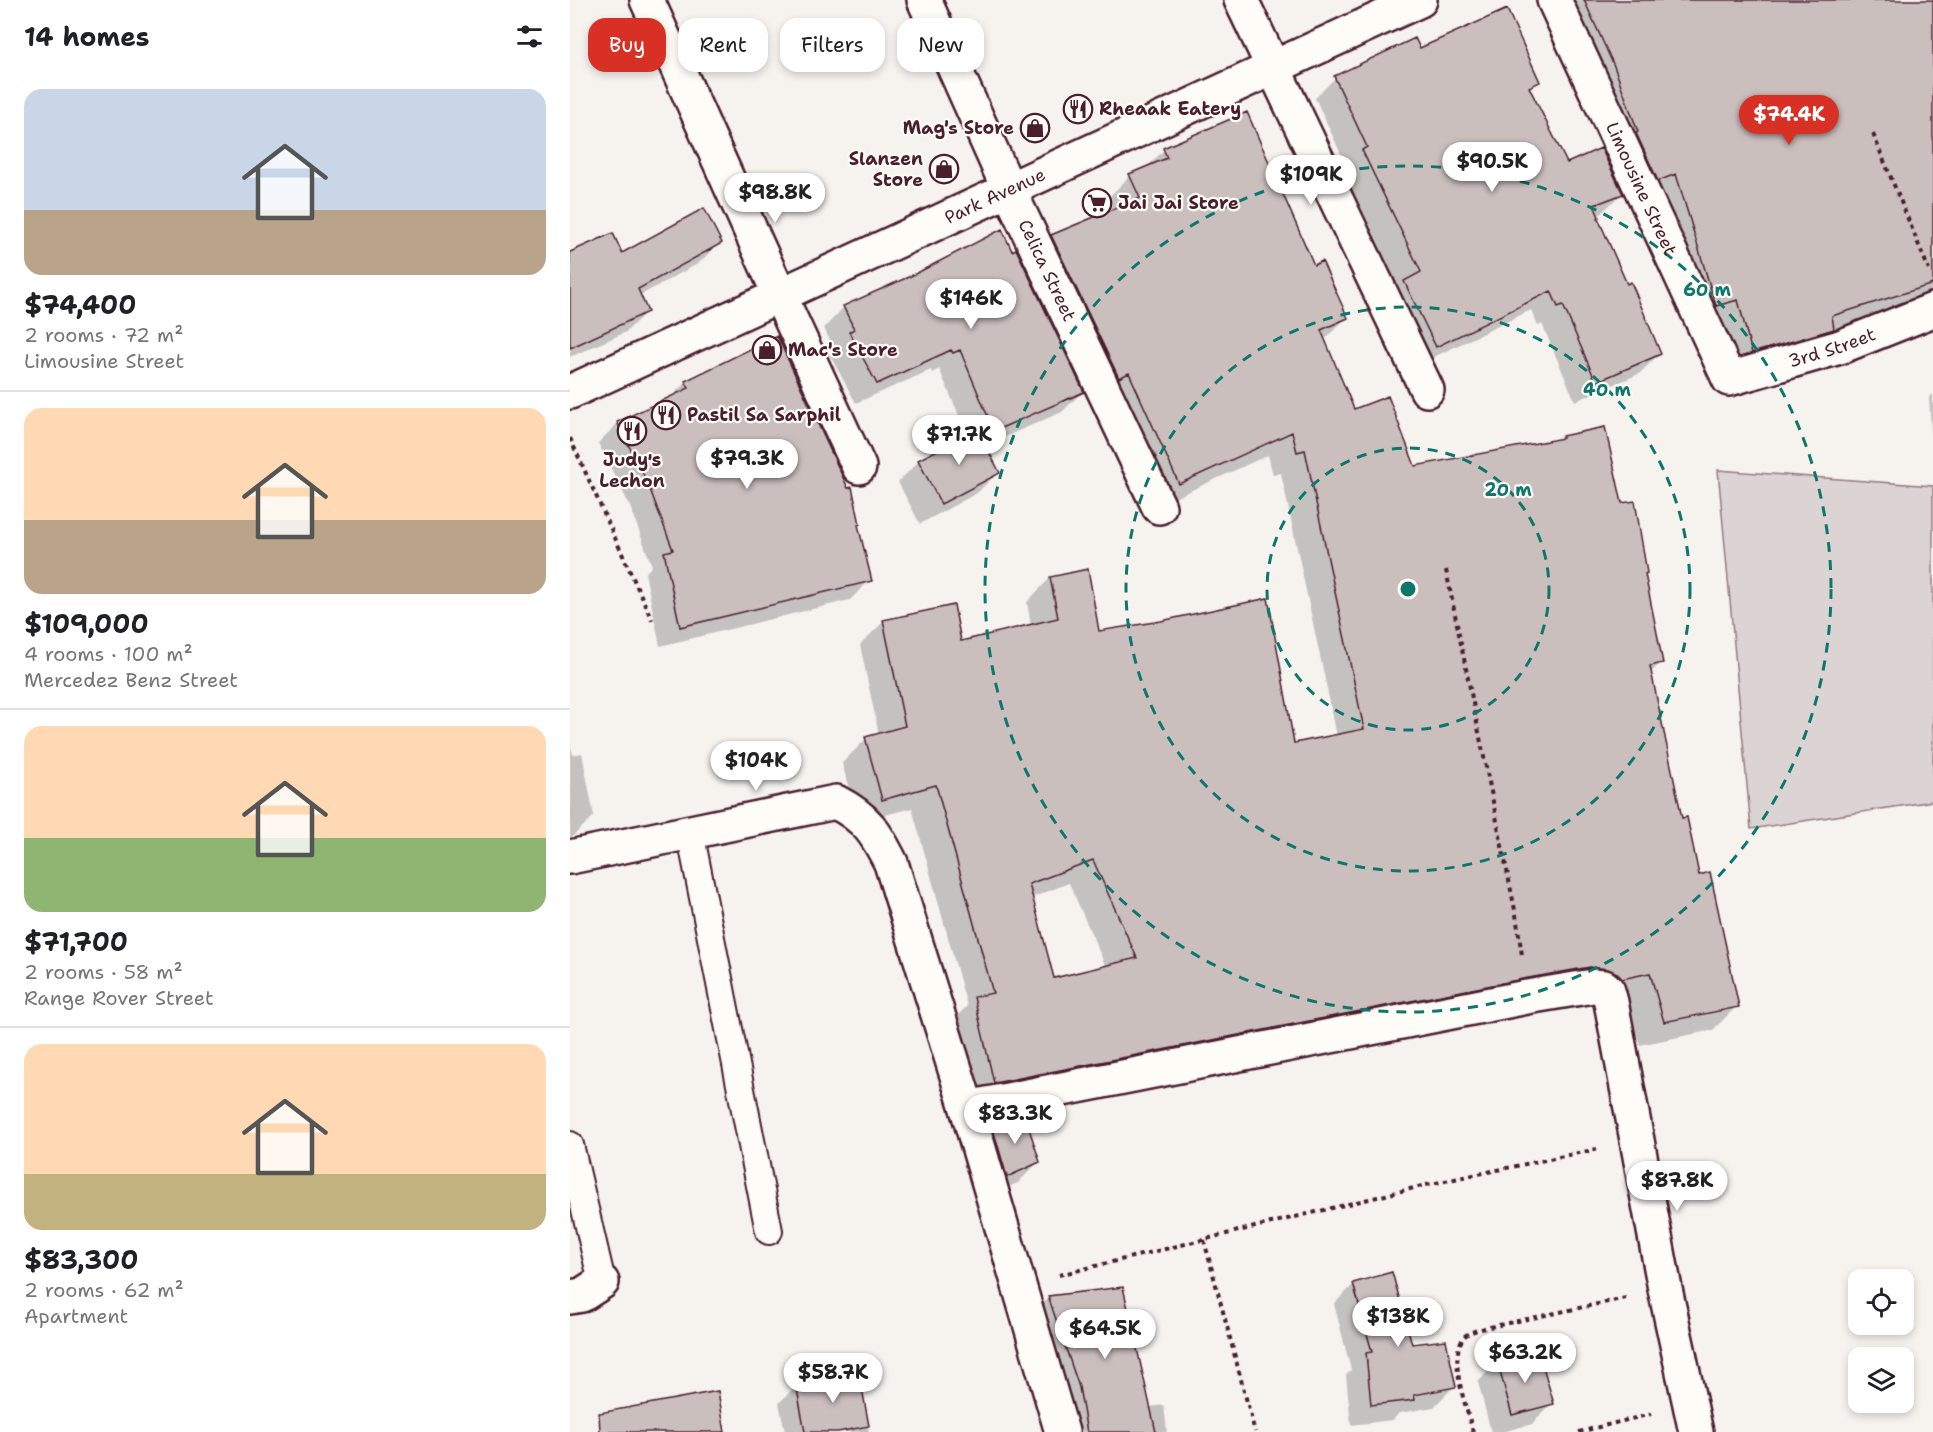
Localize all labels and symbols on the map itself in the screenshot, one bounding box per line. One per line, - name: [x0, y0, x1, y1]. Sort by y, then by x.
- restaurant icon: Rheaak Eatery: [1062, 93, 1094, 125]
- pin: $74.4K: [1740, 95, 1838, 146]
- place label: Rheaak Eatery: [1099, 97, 1241, 121]
- shop icon: Mag's Store: [1019, 112, 1051, 144]
- place label: Mag's Store: [903, 116, 1014, 140]
- street label: Limousine Street: [1600, 118, 1682, 260]
- pin: $90.5K: [1443, 142, 1541, 193]
- place label: Slanzen Store: [849, 147, 923, 192]
- shop icon: Slanzen Store: [928, 153, 960, 185]
- pin: $109K: [1269, 155, 1353, 206]
- street label: Park Avenue: [941, 162, 1049, 230]
- pin: $98.8K: [726, 173, 824, 224]
- supermarket icon: Jai Jai Store: [1081, 187, 1113, 219]
- place label: Jai Jai Store: [1118, 191, 1239, 215]
- street label: Celica Street: [1013, 216, 1081, 325]
- text: 60 m: [1683, 278, 1731, 302]
- pin: $146K: [929, 279, 1013, 330]
- street label: 3rd Street: [1786, 322, 1879, 373]
- shop icon: Mac's Store: [751, 334, 783, 366]
- place label: Mac's Store: [788, 338, 898, 362]
- text: 40 m: [1583, 378, 1631, 402]
- restaurant icon: Pastil Sa Sarphil: [650, 399, 682, 431]
- place label: Pastil Sa Sarphil: [687, 403, 841, 427]
- restaurant icon: Judy's Lechon: [616, 415, 648, 447]
- pin: $71.7K: [910, 415, 1008, 466]
- pin: $79.3K: [698, 439, 796, 490]
- place label: Judy's Lechon: [599, 448, 665, 493]
- text: 20 m: [1484, 478, 1532, 502]
- centre of rings: [1398, 579, 1418, 599]
- pin: $104K: [714, 741, 798, 792]
- pin: $83.3K: [966, 1094, 1064, 1145]
- pin: $87.8K: [1628, 1161, 1726, 1212]
- pin: $138K: [1356, 1297, 1440, 1348]
- pin: $64.5K: [1056, 1309, 1154, 1360]
- pin: $63.2K: [1476, 1333, 1574, 1384]
- pin: $58.7K: [784, 1353, 882, 1404]

